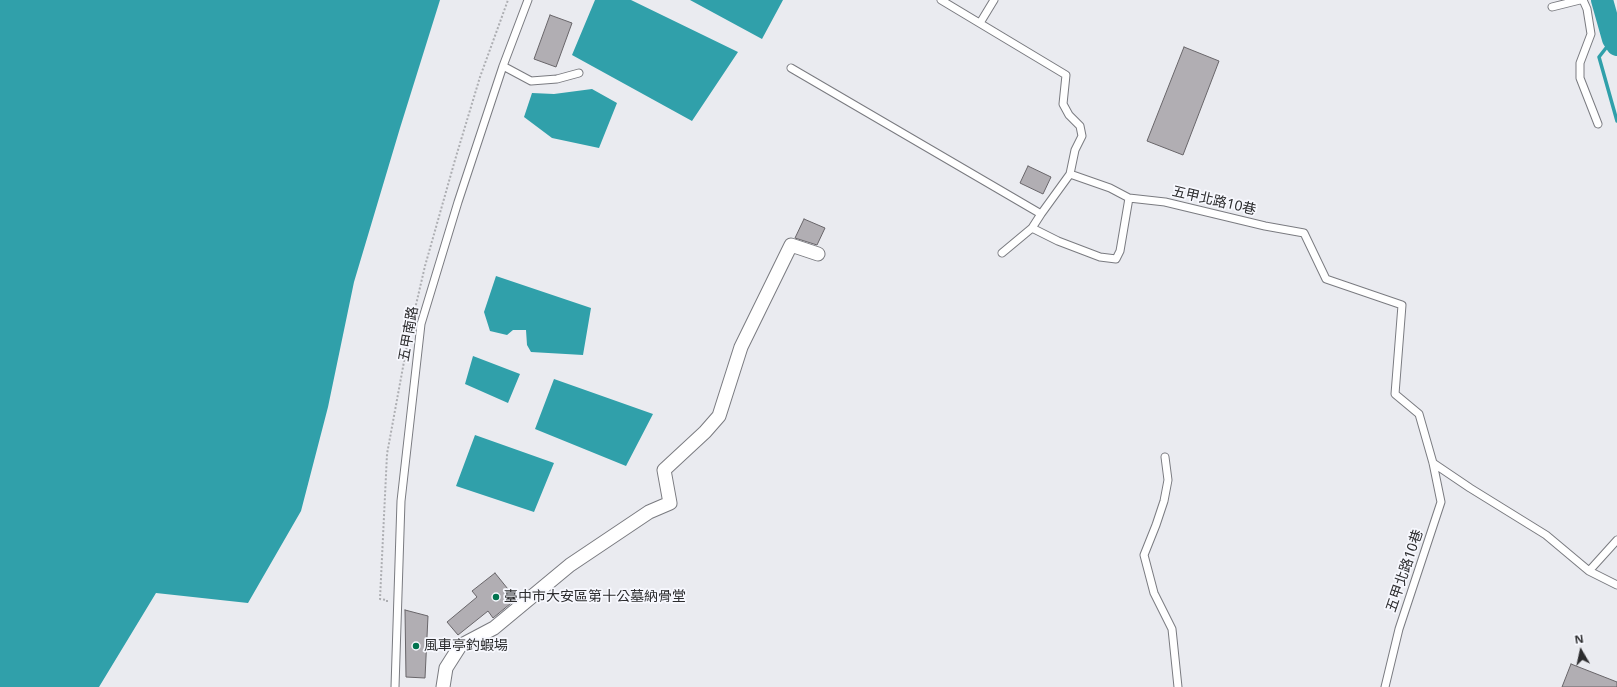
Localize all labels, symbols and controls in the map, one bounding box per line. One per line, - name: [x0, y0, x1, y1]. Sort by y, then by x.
- street label: 五甲北路10巷: [1170, 183, 1258, 219]
- street label: 五甲南路: [396, 305, 422, 363]
- street label: 五甲北路10巷: [1383, 528, 1427, 614]
- place label: 臺中市大安區第十公墓納骨堂: [504, 589, 686, 605]
- marker: 臺中市大安區第十公墓納骨堂: [491, 592, 501, 602]
- north arrow: [1561, 631, 1601, 671]
- text: N: [1573, 631, 1585, 647]
- place label: 風車亭釣蝦場: [424, 638, 508, 654]
- marker: 風車亭釣蝦場: [411, 641, 421, 651]

